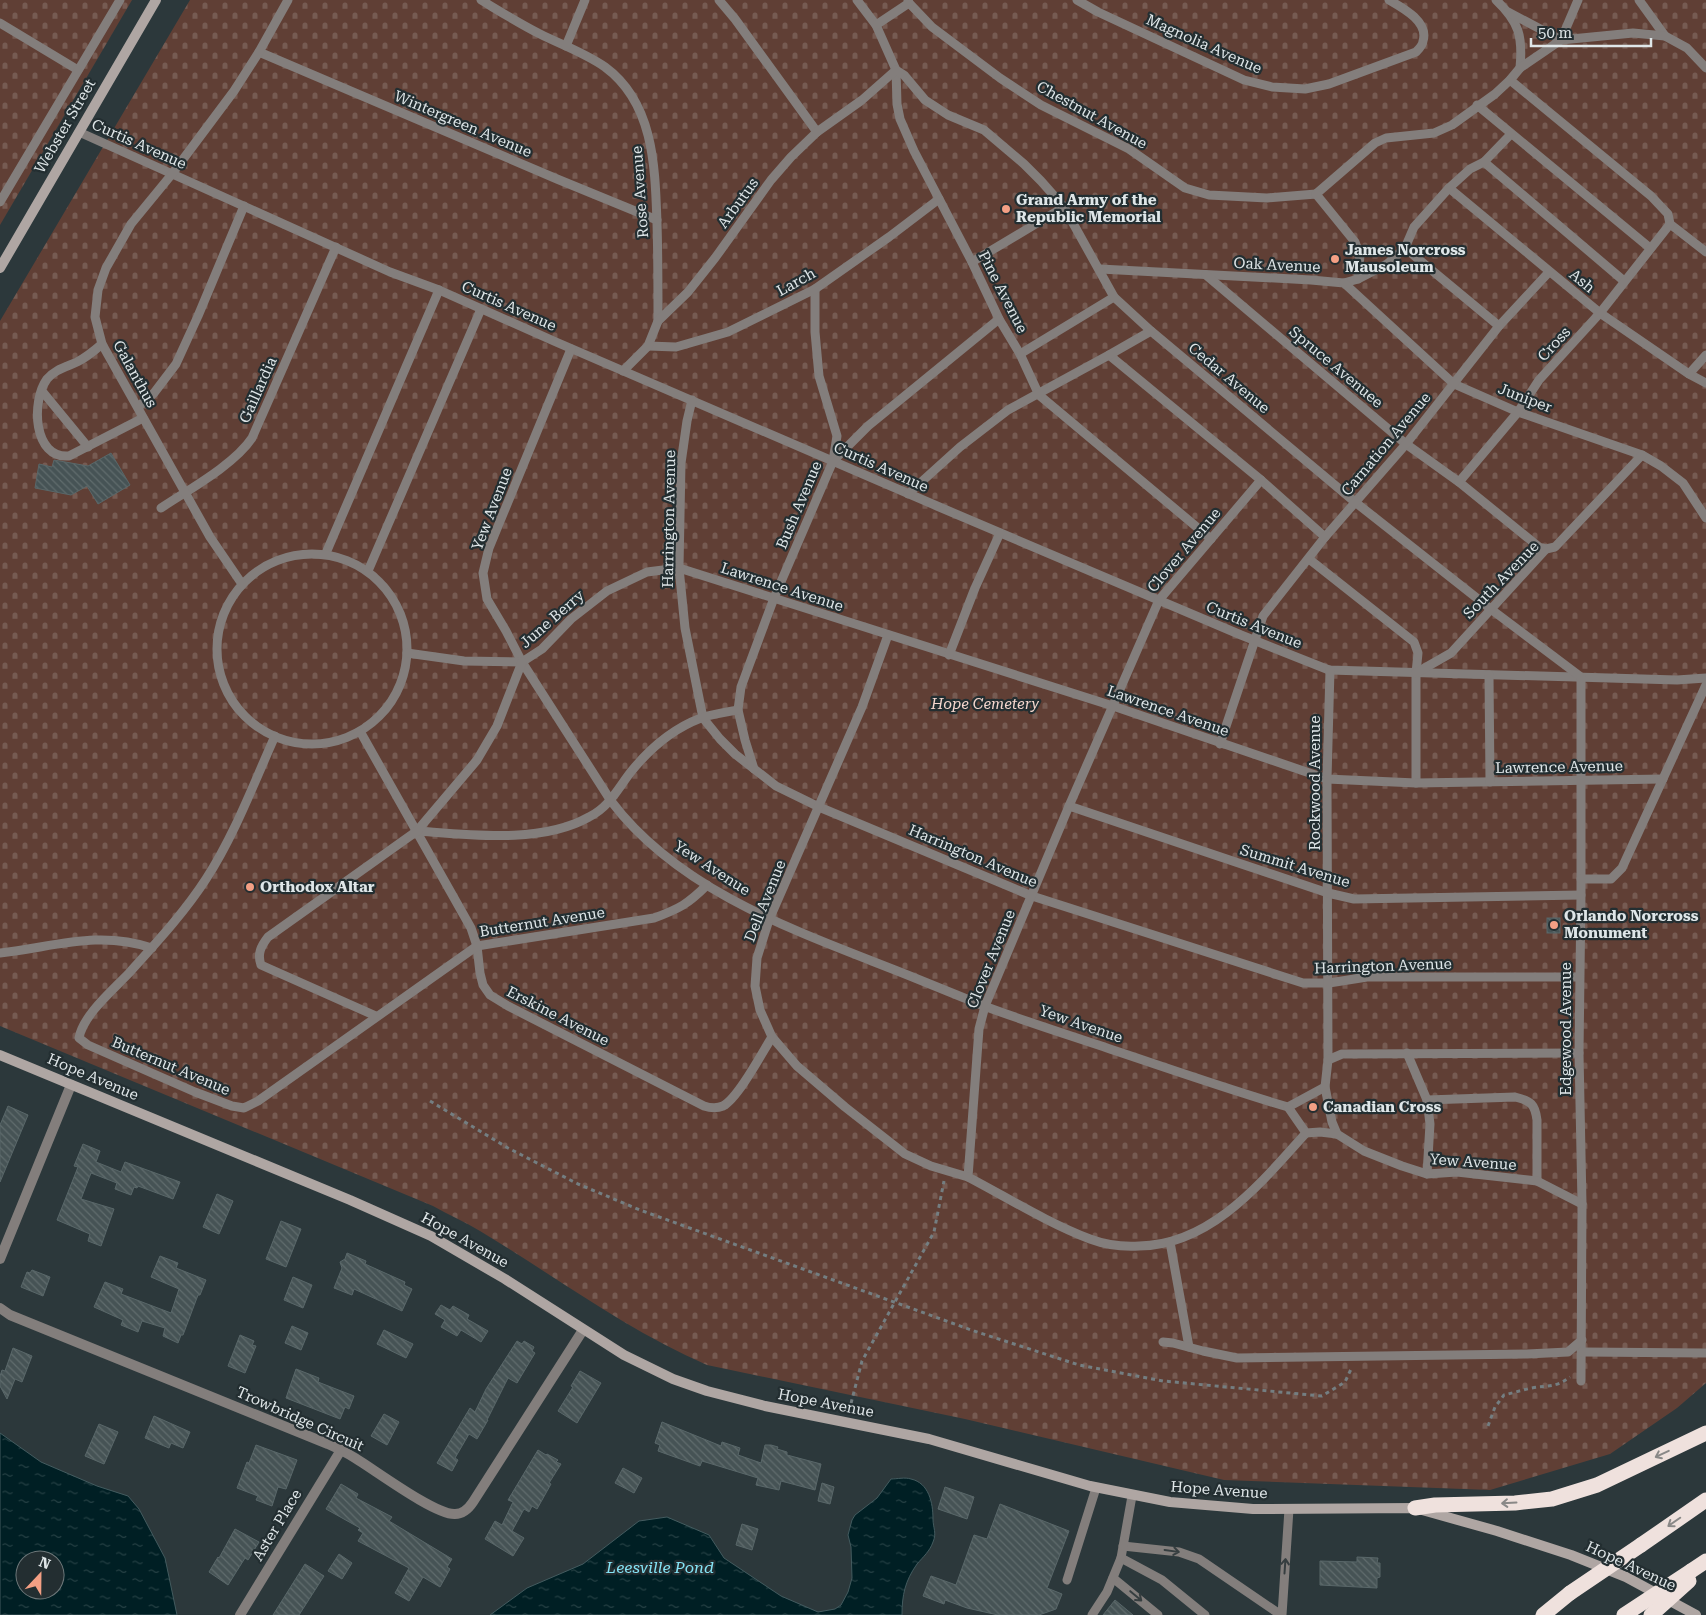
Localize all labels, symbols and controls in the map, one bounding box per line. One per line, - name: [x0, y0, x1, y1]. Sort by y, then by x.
- street label: Magnolia Avenue: [1143, 10, 1265, 78]
- scale bar: [1531, 15, 1651, 47]
- text: 50 m: [1538, 24, 1573, 42]
- street label: Webster Street: [31, 75, 100, 176]
- street label: Chestnut Avenue: [1034, 77, 1150, 153]
- street label: Wintergreen Avenue: [392, 87, 534, 161]
- street label: Curtis Avenue: [89, 115, 189, 173]
- street label: Rose Avenue: [628, 145, 652, 239]
- street label: Arbutus: [714, 174, 762, 232]
- place label: Grand Army of the Republic Memorial: [1016, 191, 1161, 226]
- marker: Grand Army of the Republic Memorial: [1000, 203, 1012, 215]
- place label: James Norcross Mausoleum: [1345, 241, 1466, 276]
- street label: Pine Avenue: [975, 248, 1031, 336]
- marker: James Norcross Mausoleum: [1329, 253, 1341, 265]
- street label: Oak Avenue: [1233, 254, 1321, 276]
- street label: Larch: [773, 264, 819, 300]
- street label: Ash: [1566, 265, 1599, 297]
- street label: Curtis Avenue: [459, 277, 559, 335]
- street label: Spruce Avenuee: [1285, 322, 1387, 412]
- street label: Cross: [1534, 323, 1574, 365]
- street label: Galanthus: [109, 337, 161, 411]
- street label: Cedar Avenue: [1185, 339, 1273, 417]
- street label: Gaillardia: [235, 354, 281, 426]
- street label: Juniper: [1496, 380, 1554, 416]
- street label: Carnation Avenue: [1337, 389, 1435, 499]
- street label: Curtis Avenue: [831, 438, 931, 496]
- street label: Harrington Avenue: [659, 450, 679, 588]
- street label: Bush Avenue: [772, 458, 826, 552]
- street label: Yew Avenue: [468, 465, 516, 553]
- street label: Clover Avenue: [1143, 504, 1225, 596]
- street label: South Avenue: [1459, 537, 1543, 623]
- street label: Lawrence Avenue: [718, 559, 846, 615]
- street label: June Berry: [516, 586, 588, 652]
- street label: Curtis Avenue: [1203, 598, 1305, 652]
- street label: Lawrence Avenue: [1105, 682, 1231, 740]
- park label: Hope Cemetery: [930, 695, 1039, 713]
- street label: Rockwood Avenue: [1306, 716, 1324, 850]
- street label: Lawrence Avenue: [1495, 757, 1623, 777]
- street label: Harrington Avenue: [906, 821, 1040, 891]
- street label: Yew Avenue: [671, 837, 753, 899]
- street label: Summit Avenue: [1238, 841, 1352, 891]
- street label: Dell Avenue: [740, 857, 790, 945]
- place label: Orthodox Altar: [260, 878, 375, 896]
- marker: Orthodox Altar: [244, 881, 256, 893]
- street label: Butternut Avenue: [478, 903, 606, 941]
- street label: Clover Avenue: [963, 907, 1019, 1011]
- place label: Orlando Norcross Monument: [1564, 907, 1699, 942]
- marker: Orlando Norcross Monument: [1548, 919, 1560, 931]
- street label: Harrington Avenue: [1314, 955, 1452, 977]
- street label: Edgewood Avenue: [1557, 962, 1575, 1096]
- street label: Erskine Avenue: [504, 982, 612, 1050]
- street label: Yew Avenue: [1037, 1001, 1125, 1047]
- street label: Butternut Avenue: [109, 1033, 233, 1099]
- street label: Hope Avenue: [45, 1050, 141, 1104]
- place label: Canadian Cross: [1323, 1098, 1442, 1116]
- marker: Canadian Cross: [1307, 1101, 1319, 1113]
- street label: Yew Avenue: [1429, 1150, 1517, 1174]
- street label: Hope Avenue: [418, 1209, 512, 1271]
- street label: Trowbridge Circuit: [234, 1383, 367, 1455]
- street label: Hope Avenue: [777, 1385, 875, 1421]
- one-way arrow: [1655, 1450, 1670, 1460]
- street label: Hope Avenue: [1170, 1478, 1268, 1502]
- street label: Aster Place: [249, 1486, 305, 1564]
- one-way arrow: [1501, 1498, 1517, 1507]
- one-way arrow: [1667, 1517, 1681, 1527]
- street label: Hope Avenue: [1583, 1537, 1679, 1595]
- one-way arrow: [1163, 1546, 1179, 1556]
- north arrow: [15, 1550, 65, 1600]
- text: N: [37, 1554, 53, 1572]
- water label: Leesville Pond: [605, 1558, 714, 1577]
- one-way arrow: [1281, 1559, 1290, 1575]
- one-way arrow: [1129, 1591, 1142, 1602]

